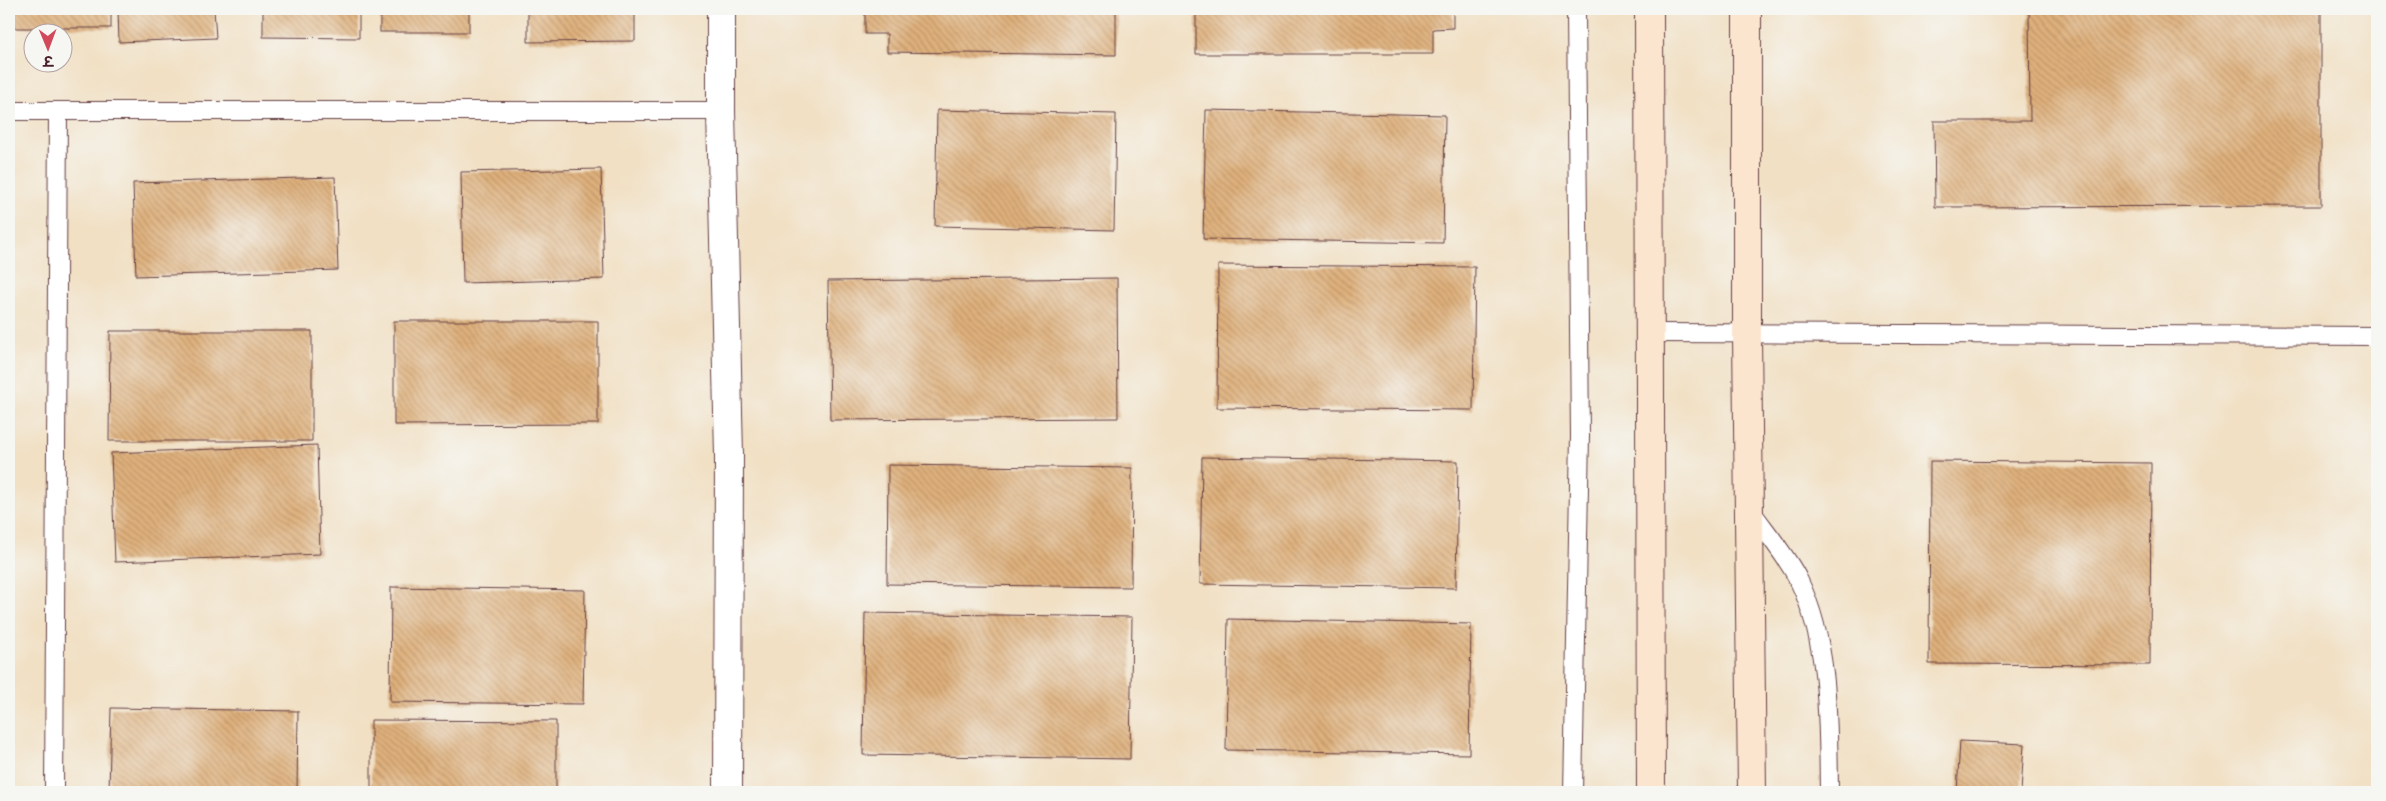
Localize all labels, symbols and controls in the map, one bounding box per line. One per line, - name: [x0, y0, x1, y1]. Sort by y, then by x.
- north arrow: [22, 22, 72, 72]
- text: उ: [42, 52, 55, 69]

